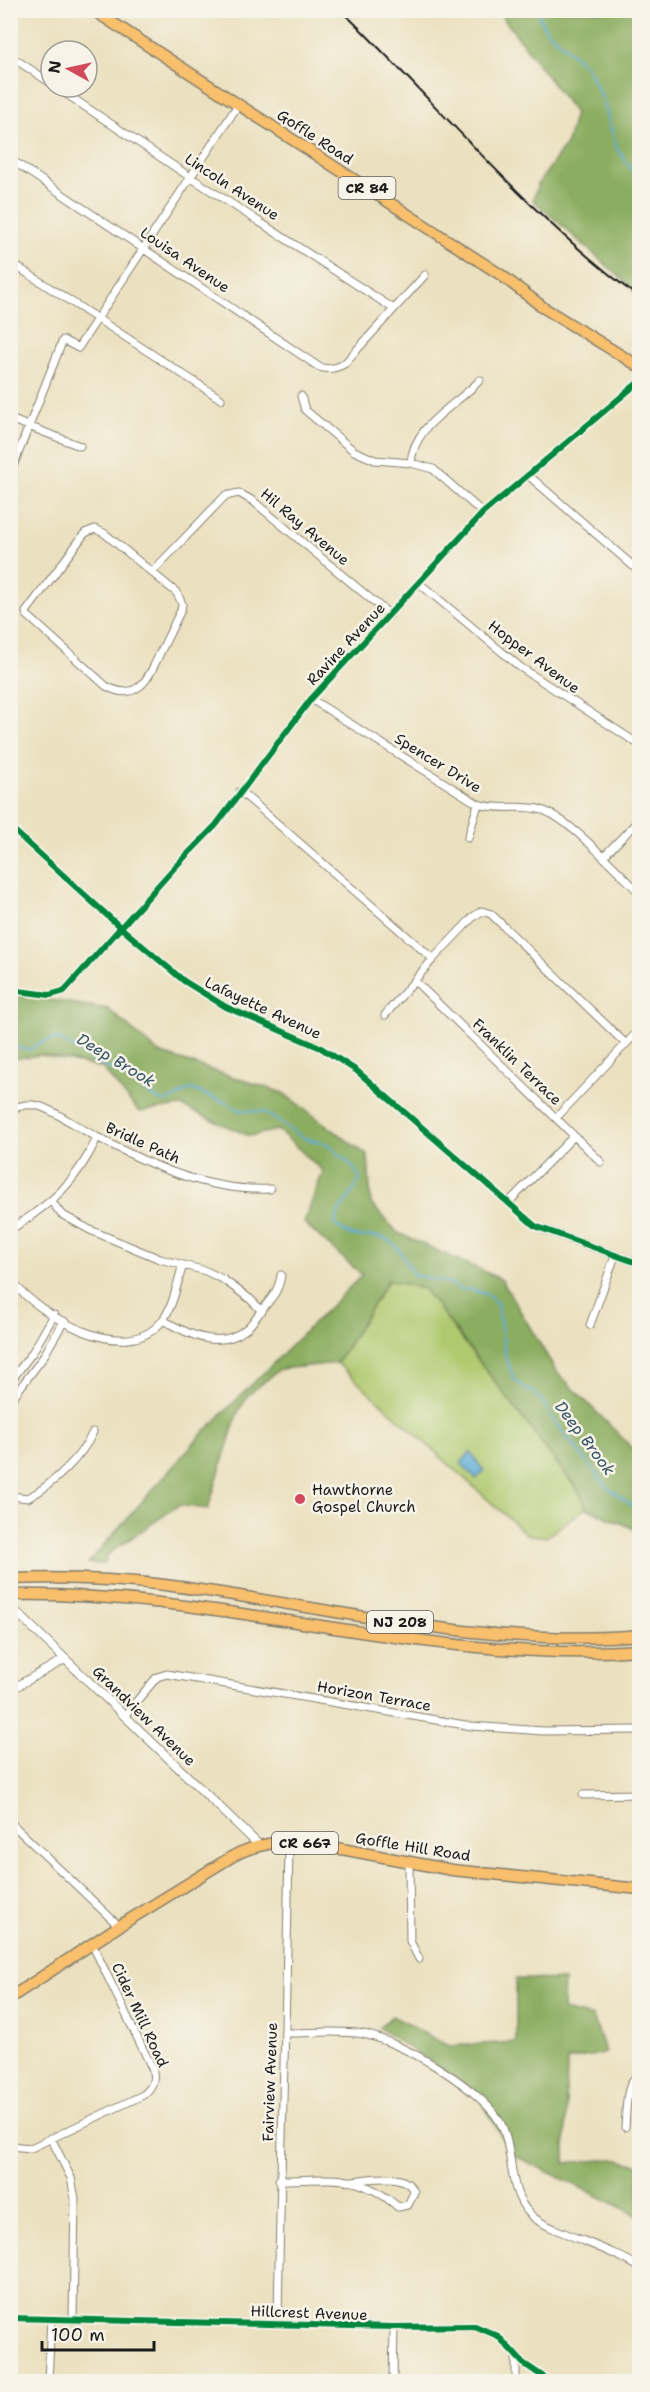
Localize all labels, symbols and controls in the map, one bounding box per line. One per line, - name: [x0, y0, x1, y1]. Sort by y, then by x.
- north arrow: [39, 39, 99, 99]
- text: N: [43, 59, 66, 75]
- street label: Goffle Road: [273, 105, 357, 169]
- street label: Lincoln Avenue: [181, 149, 283, 225]
- road number: CR 84: [338, 177, 395, 199]
- street label: Louisa Avenue: [136, 223, 234, 297]
- street label: Hil Ray Avenue: [256, 484, 354, 570]
- street label: Ravine Avenue: [302, 598, 390, 690]
- street label: Hopper Avenue: [484, 616, 584, 698]
- street label: Spencer Drive: [391, 728, 485, 798]
- street label: Lafayette Avenue: [201, 972, 325, 1044]
- street label: Franklin Terrace: [468, 1014, 566, 1110]
- water label: Deep Brook: [73, 1028, 159, 1092]
- street label: Bridle Path: [103, 1118, 183, 1168]
- water label: Deep Brook: [550, 1397, 620, 1479]
- place label: Hawthorne Gospel Church: [312, 1480, 416, 1517]
- marker: Hawthorne Gospel Church: [293, 1492, 307, 1506]
- road number: NJ 208: [367, 1611, 433, 1633]
- street label: Grandview Avenue: [88, 1661, 200, 1771]
- street label: Horizon Terrace: [315, 1676, 433, 1716]
- street label: Goffle Hill Road: [354, 1828, 472, 1866]
- road number: CR 667: [272, 1832, 338, 1854]
- street label: Cider Mill Road: [107, 1959, 173, 2071]
- street label: Fairview Avenue: [258, 2022, 282, 2142]
- street label: Hillcrest Avenue: [250, 2301, 368, 2325]
- scale bar: [42, 2314, 154, 2352]
- text: 100 m: [51, 2323, 105, 2347]

